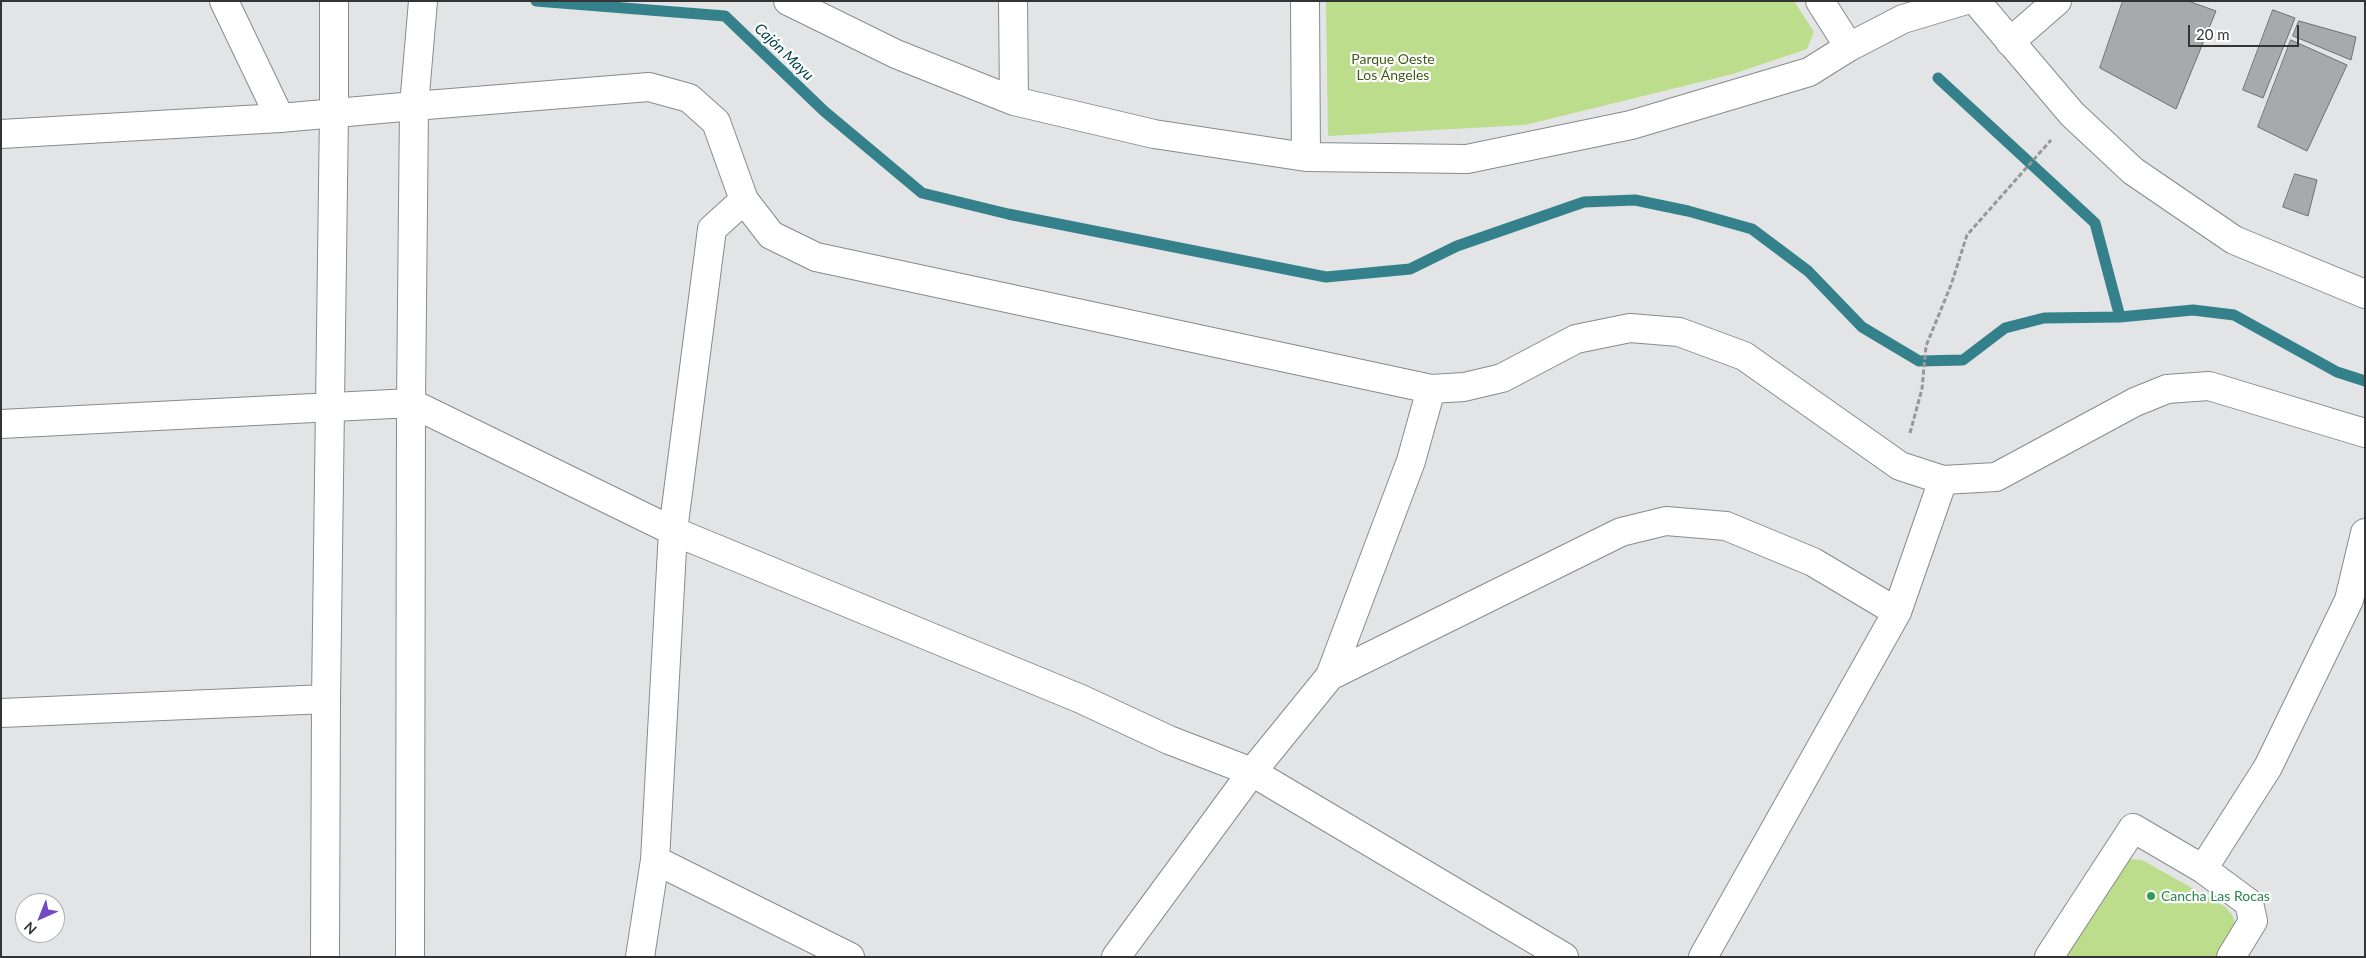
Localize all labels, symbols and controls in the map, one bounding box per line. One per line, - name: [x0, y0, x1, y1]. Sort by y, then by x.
- scale bar: [2191, 15, 2302, 47]
- water label: Cajón Mayu: [751, 19, 817, 85]
- text: 20 m: [2196, 25, 2230, 43]
- park label: Parque Oeste Los Ángeles: [1351, 51, 1435, 84]
- place label: Cancha Las Rocas: [2161, 888, 2270, 904]
- marker: Cancha Las Rocas: [2145, 890, 2157, 902]
- north arrow: [15, 893, 65, 943]
- text: N: [20, 919, 40, 938]

